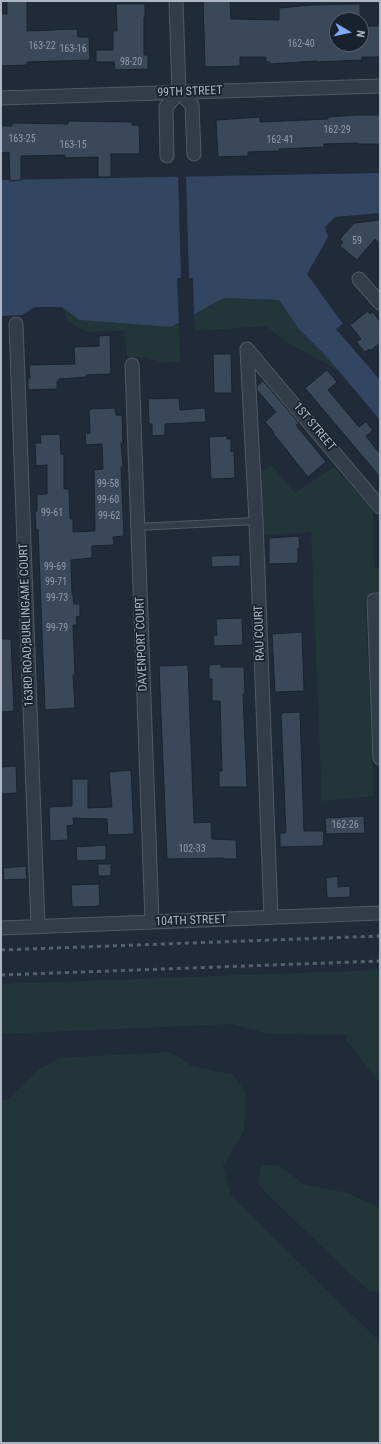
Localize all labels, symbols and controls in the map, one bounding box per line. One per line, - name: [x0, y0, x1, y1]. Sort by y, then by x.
- north arrow: [329, 12, 369, 52]
- text: N: [353, 29, 367, 38]
- house number: 162-40: [287, 38, 315, 50]
- house number: 163-22: [28, 40, 56, 52]
- house number: 163-16: [59, 43, 87, 55]
- house number: 98-20: [120, 56, 142, 68]
- street label: 99TH STREET: [157, 84, 223, 100]
- house number: 162-29: [323, 124, 351, 136]
- house number: 163-25: [8, 133, 36, 145]
- house number: 162-41: [266, 134, 294, 146]
- house number: 163-15: [59, 139, 87, 151]
- house number: 59: [352, 235, 362, 247]
- street label: 1ST STREET: [290, 400, 338, 454]
- house number: 99-58: [97, 478, 119, 490]
- house number: 99-60: [97, 494, 119, 506]
- house number: 99-61: [41, 507, 63, 519]
- house number: 99-62: [98, 510, 120, 522]
- street label: 163RD ROAD;BURLINGAME COURT: [17, 543, 37, 707]
- house number: 99-69: [44, 561, 66, 573]
- house number: 99-71: [45, 576, 67, 588]
- house number: 99-73: [46, 592, 68, 604]
- street label: DAVENPORT COURT: [133, 596, 151, 692]
- street label: RAU COURT: [252, 605, 268, 661]
- house number: 99-79: [46, 622, 68, 634]
- house number: 162-26: [331, 819, 359, 831]
- house number: 102-33: [178, 843, 206, 855]
- street label: 104TH STREET: [155, 913, 227, 929]

